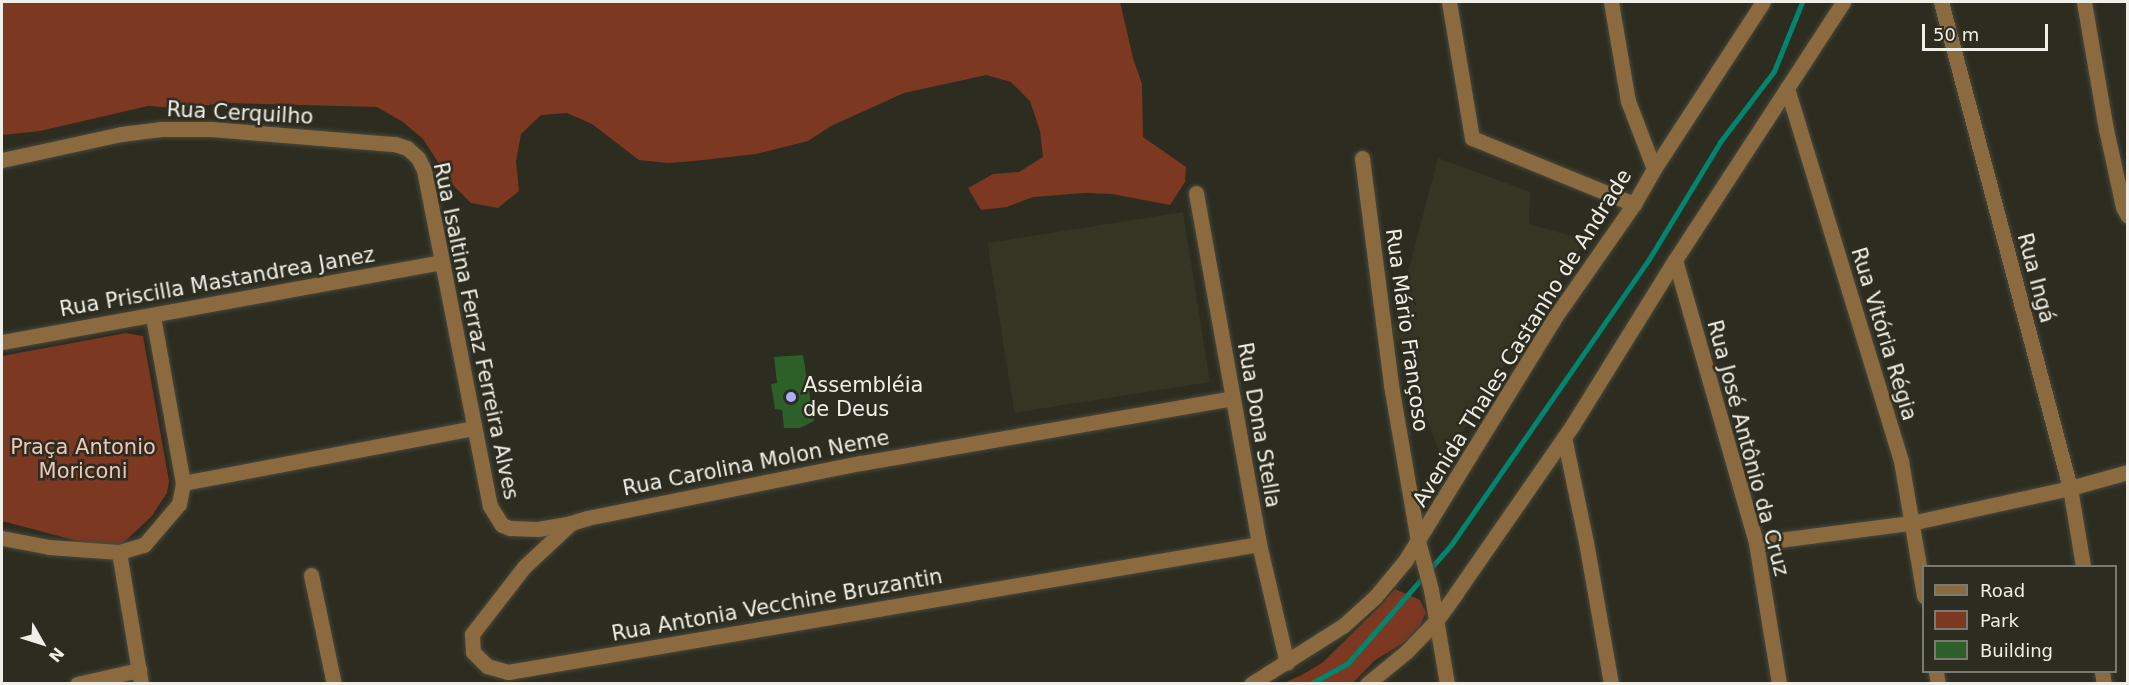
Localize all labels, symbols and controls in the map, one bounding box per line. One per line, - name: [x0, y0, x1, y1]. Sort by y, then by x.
- scale bar: [1925, 12, 2051, 50]
- text: 50 m: [1933, 24, 1979, 45]
- street label: Rua Cerquilho: [166, 97, 314, 129]
- street label: Rua Isaltina Ferraz Ferreira Alves: [428, 160, 524, 502]
- street label: Avenida Thales Castanho de Andrade: [1407, 165, 1637, 511]
- street label: Rua Mário Françoso: [1380, 227, 1434, 433]
- street label: Rua Ingá: [2012, 230, 2060, 326]
- street label: Rua Priscilla Mastandrea Janez: [58, 242, 376, 322]
- street label: Rua Vitória Régia: [1846, 244, 1922, 424]
- street label: Rua José Antônio da Cruz: [1702, 317, 1794, 579]
- street label: Rua Dona Stella: [1232, 340, 1286, 510]
- place label: Assembléia de Deus: [803, 372, 923, 422]
- marker: Assembléia de Deus: [784, 390, 798, 404]
- street label: Rua Carolina Molon Neme: [620, 425, 892, 501]
- park label: Praça Antonio Moriconi: [10, 434, 156, 484]
- street label: Rua Antonia Vecchine Bruzantin: [610, 563, 944, 647]
- legend: [1922, 565, 2117, 673]
- text: Road: [1980, 580, 2025, 601]
- text: Park: [1980, 610, 2019, 631]
- north arrow: [12, 613, 72, 673]
- text: Building: [1980, 640, 2053, 661]
- text: N: [45, 643, 68, 666]

